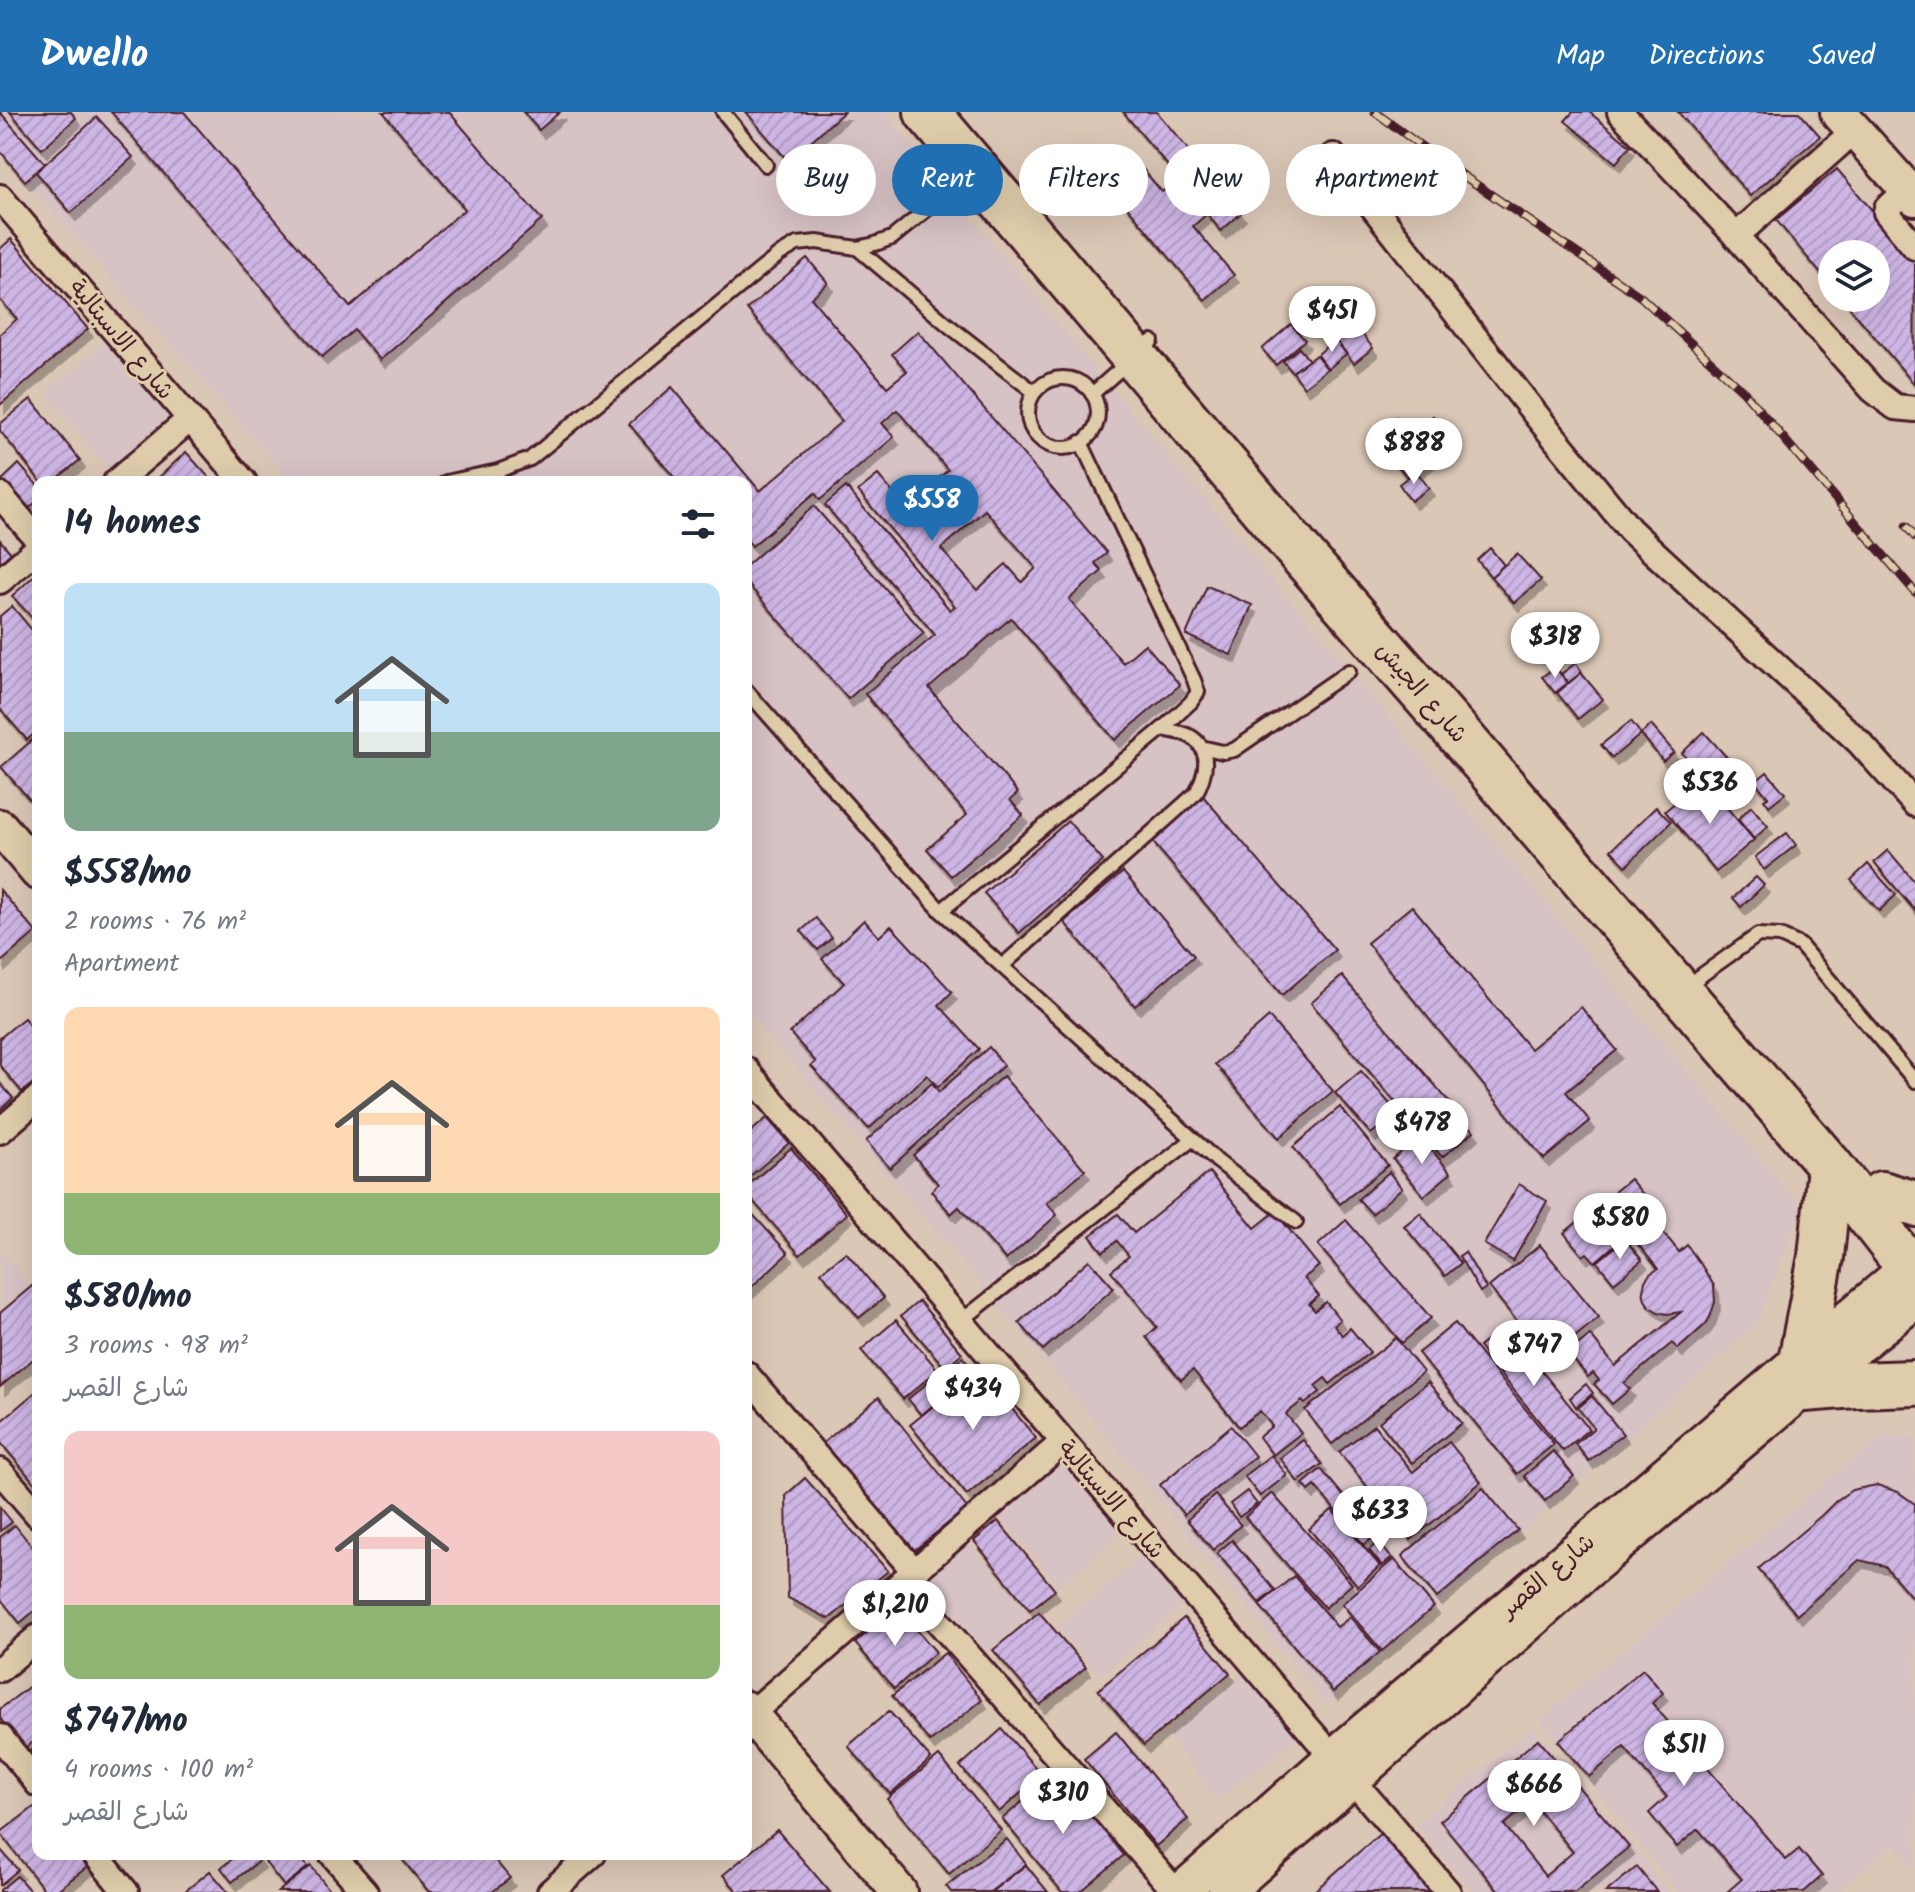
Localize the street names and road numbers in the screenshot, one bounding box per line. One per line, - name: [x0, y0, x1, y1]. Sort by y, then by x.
- street label: شارع الاسبتالية: [58, 271, 183, 409]
- street label: شارع الجيش: [1365, 633, 1477, 753]
- street label: شارع الاسبتالية: [1048, 1431, 1174, 1569]
- street label: شارع القصر: [1490, 1524, 1605, 1629]

